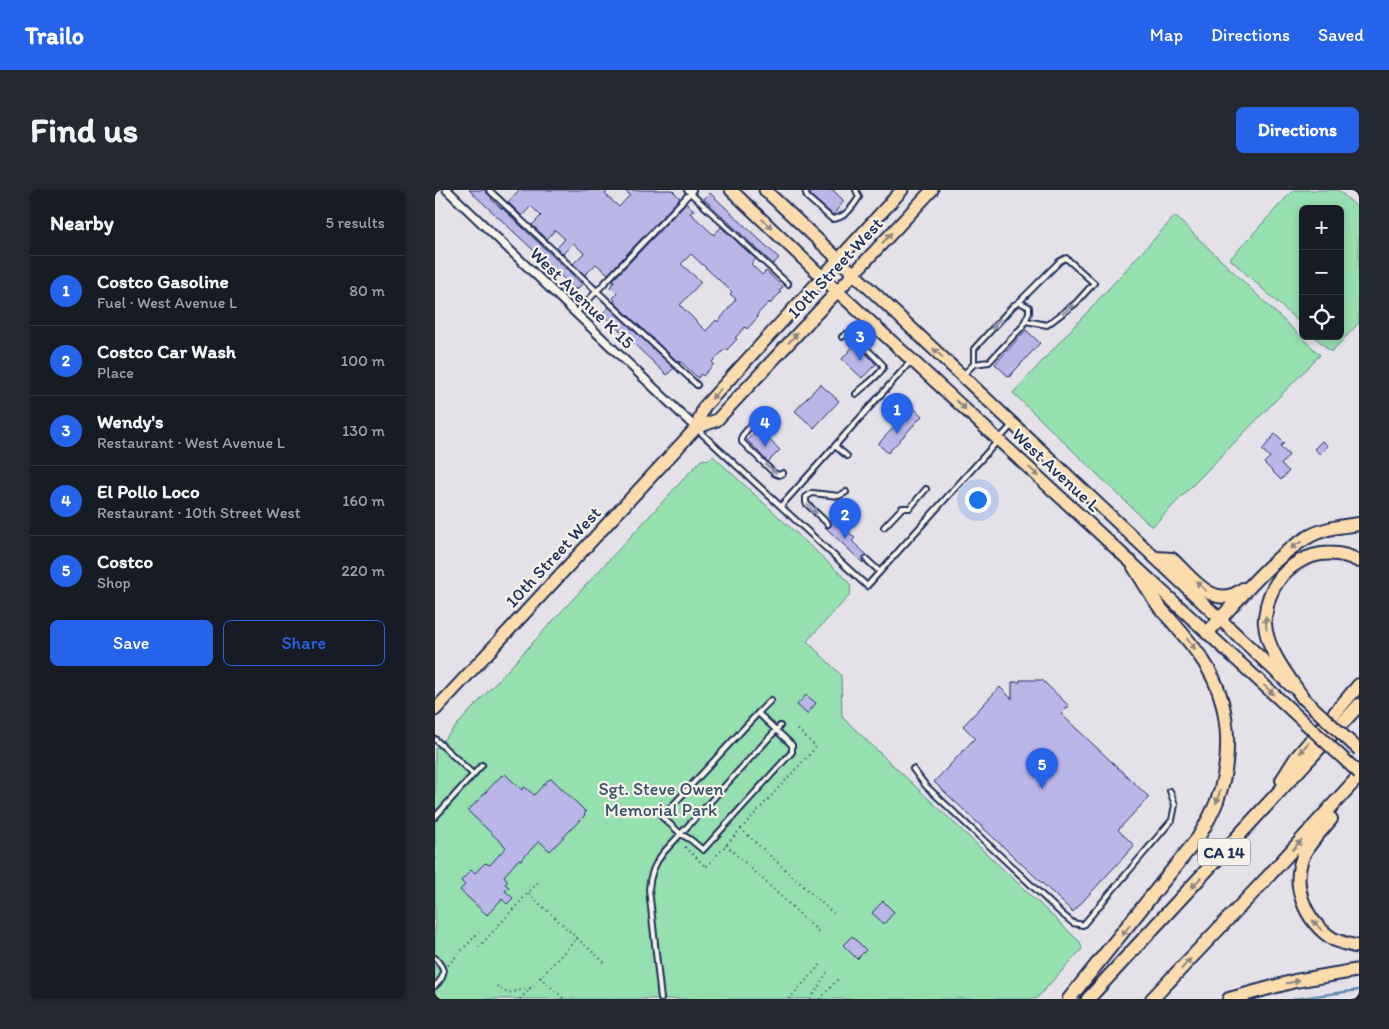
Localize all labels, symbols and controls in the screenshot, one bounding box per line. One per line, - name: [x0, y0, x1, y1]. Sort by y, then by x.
- text: Trailo: [25, 21, 84, 50]
- text: Map: [1150, 24, 1183, 46]
- text: Directions: [1211, 24, 1290, 46]
- text: Saved: [1318, 24, 1364, 46]
- button: Directions: [1236, 107, 1359, 153]
- text: Find us: [30, 109, 138, 151]
- map controls: [1299, 205, 1344, 340]
- button: +: [1299, 205, 1344, 250]
- text: Nearby: [50, 210, 114, 235]
- text: 5 results: [325, 213, 385, 232]
- street label: 10th Street West: [783, 213, 888, 323]
- one-way arrow: [760, 218, 772, 230]
- one-way arrow: [881, 232, 893, 244]
- street label: West Avenue K 15: [525, 243, 639, 353]
- button: −: [1299, 250, 1344, 295]
- text: Costco Gasoline: [97, 270, 229, 293]
- text: 1: [62, 281, 70, 300]
- text: 80 m: [349, 281, 385, 300]
- text: Fuel · West Avenue L: [97, 293, 237, 312]
- button: locate: [1299, 295, 1344, 340]
- one-way arrow: [1062, 303, 1075, 314]
- one-way arrow: [990, 318, 1002, 330]
- pin: 3: [844, 320, 876, 361]
- one-way arrow: [787, 333, 799, 345]
- text: Costco Car Wash: [97, 340, 236, 363]
- one-way arrow: [932, 347, 944, 359]
- text: 2: [62, 351, 70, 370]
- text: 100 m: [341, 351, 385, 370]
- text: Place: [97, 363, 134, 382]
- one-way arrow: [710, 388, 721, 401]
- pin: 1: [881, 393, 913, 434]
- one-way arrow: [955, 399, 967, 411]
- pin: 4: [749, 406, 781, 447]
- text: Wendy's: [97, 410, 164, 433]
- text: 3: [62, 421, 70, 440]
- text: 130 m: [342, 421, 385, 440]
- street label: West Avenue L: [1007, 424, 1105, 516]
- text: Restaurant · West Avenue L: [97, 433, 285, 452]
- one-way arrow: [764, 463, 777, 474]
- one-way arrow: [1028, 466, 1040, 478]
- text: El Pollo Loco: [97, 480, 200, 503]
- your location: [965, 487, 991, 513]
- text: 4: [61, 491, 71, 510]
- text: 160 m: [342, 491, 385, 510]
- pin: 2: [829, 498, 861, 539]
- street label: 10th Street West: [501, 502, 606, 612]
- text: Restaurant · 10th Street West: [97, 503, 301, 522]
- one-way arrow: [806, 503, 818, 515]
- one-way arrow: [1289, 540, 1303, 549]
- text: Costco: [97, 550, 153, 573]
- text: 5: [62, 561, 70, 580]
- text: 220 m: [341, 561, 385, 580]
- text: Shop: [97, 573, 131, 592]
- one-way arrow: [1195, 580, 1207, 592]
- one-way arrow: [1262, 615, 1270, 631]
- button: Save: [50, 620, 213, 666]
- button: Share: [223, 620, 385, 666]
- one-way arrow: [1186, 637, 1196, 651]
- one-way arrow: [1262, 684, 1274, 696]
- one-way arrow: [1299, 742, 1310, 755]
- pin: 5: [1026, 748, 1058, 789]
- park label: Sgt. Steve Owen Memorial Park: [598, 778, 724, 821]
- one-way arrow: [1213, 789, 1221, 804]
- road number: CA 14: [1198, 839, 1250, 866]
- one-way arrow: [1291, 839, 1303, 851]
- one-way arrow: [1190, 876, 1202, 888]
- one-way arrow: [1311, 919, 1323, 931]
- one-way arrow: [1120, 923, 1131, 936]
- one-way arrow: [1180, 958, 1192, 970]
- one-way arrow: [1285, 978, 1300, 986]

